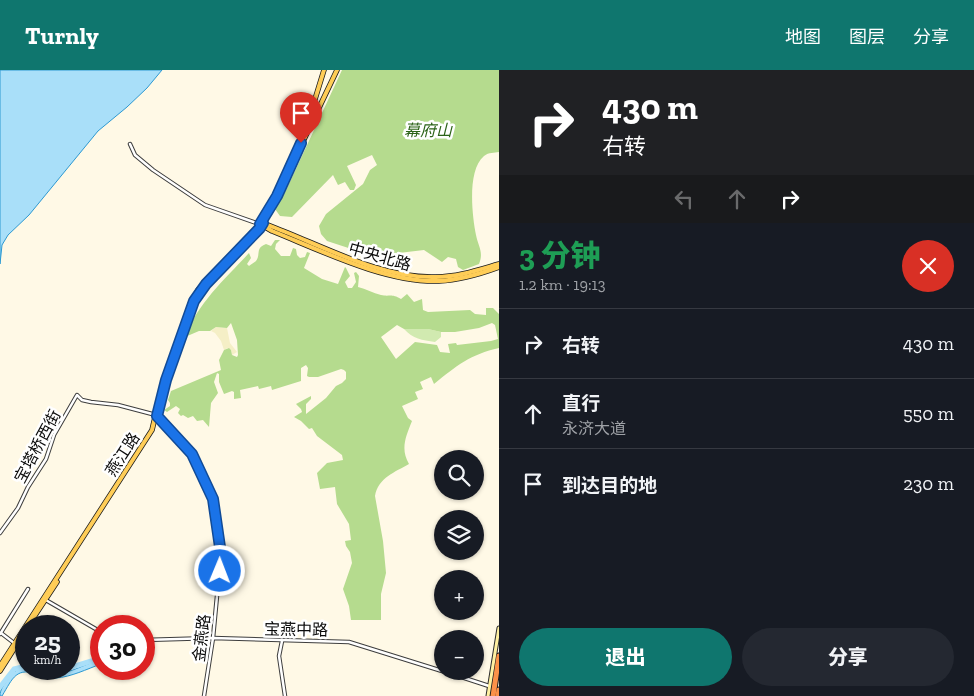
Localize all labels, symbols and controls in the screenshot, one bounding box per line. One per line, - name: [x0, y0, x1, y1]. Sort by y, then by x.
- text: Turnly: [25, 21, 99, 50]
- text: 地图: [785, 26, 821, 48]
- text: 图层: [849, 26, 885, 48]
- text: 分享: [913, 26, 949, 48]
- text: 430 m: [602, 86, 698, 128]
- icon: right: [519, 90, 584, 155]
- pin: [280, 92, 322, 143]
- icon: arrive: [287, 99, 315, 127]
- park label: 幕府山: [404, 121, 453, 140]
- text: 右转: [602, 133, 646, 160]
- icon: left: [670, 185, 698, 213]
- icon: ahead: [723, 185, 751, 213]
- icon: right: [776, 185, 804, 213]
- text: 3 分钟: [519, 238, 601, 274]
- street label: 中央北路: [346, 239, 413, 274]
- button: close: [902, 240, 954, 292]
- text: 1.2 km · 19:13: [519, 275, 606, 294]
- icon: right: [519, 330, 547, 358]
- text: 430 m: [903, 332, 954, 355]
- text: 右转: [562, 334, 600, 357]
- text: 直行: [562, 392, 600, 415]
- icon: ahead: [519, 400, 547, 428]
- text: 550 m: [903, 402, 954, 425]
- street label: 宝塔桥西街: [10, 406, 65, 486]
- text: 永济大道: [562, 419, 626, 438]
- street label: 燕江路: [101, 429, 143, 480]
- map controls: [434, 450, 484, 680]
- button: search: [434, 450, 484, 500]
- icon: arrive: [519, 470, 547, 498]
- text: 230 m: [903, 472, 954, 495]
- text: 到达目的地: [562, 474, 657, 497]
- button: layers: [434, 510, 484, 560]
- position arrow: [193, 544, 245, 596]
- button: +: [434, 570, 484, 620]
- street label: 金燕路: [189, 613, 214, 663]
- speed limit sign: 30: [90, 615, 155, 680]
- street label: 宝燕中路: [264, 619, 328, 640]
- text: 25: [34, 626, 61, 656]
- button: 退出: [519, 628, 732, 686]
- button: 分享: [742, 628, 954, 686]
- button: −: [434, 630, 484, 680]
- text: km/h: [34, 653, 61, 667]

